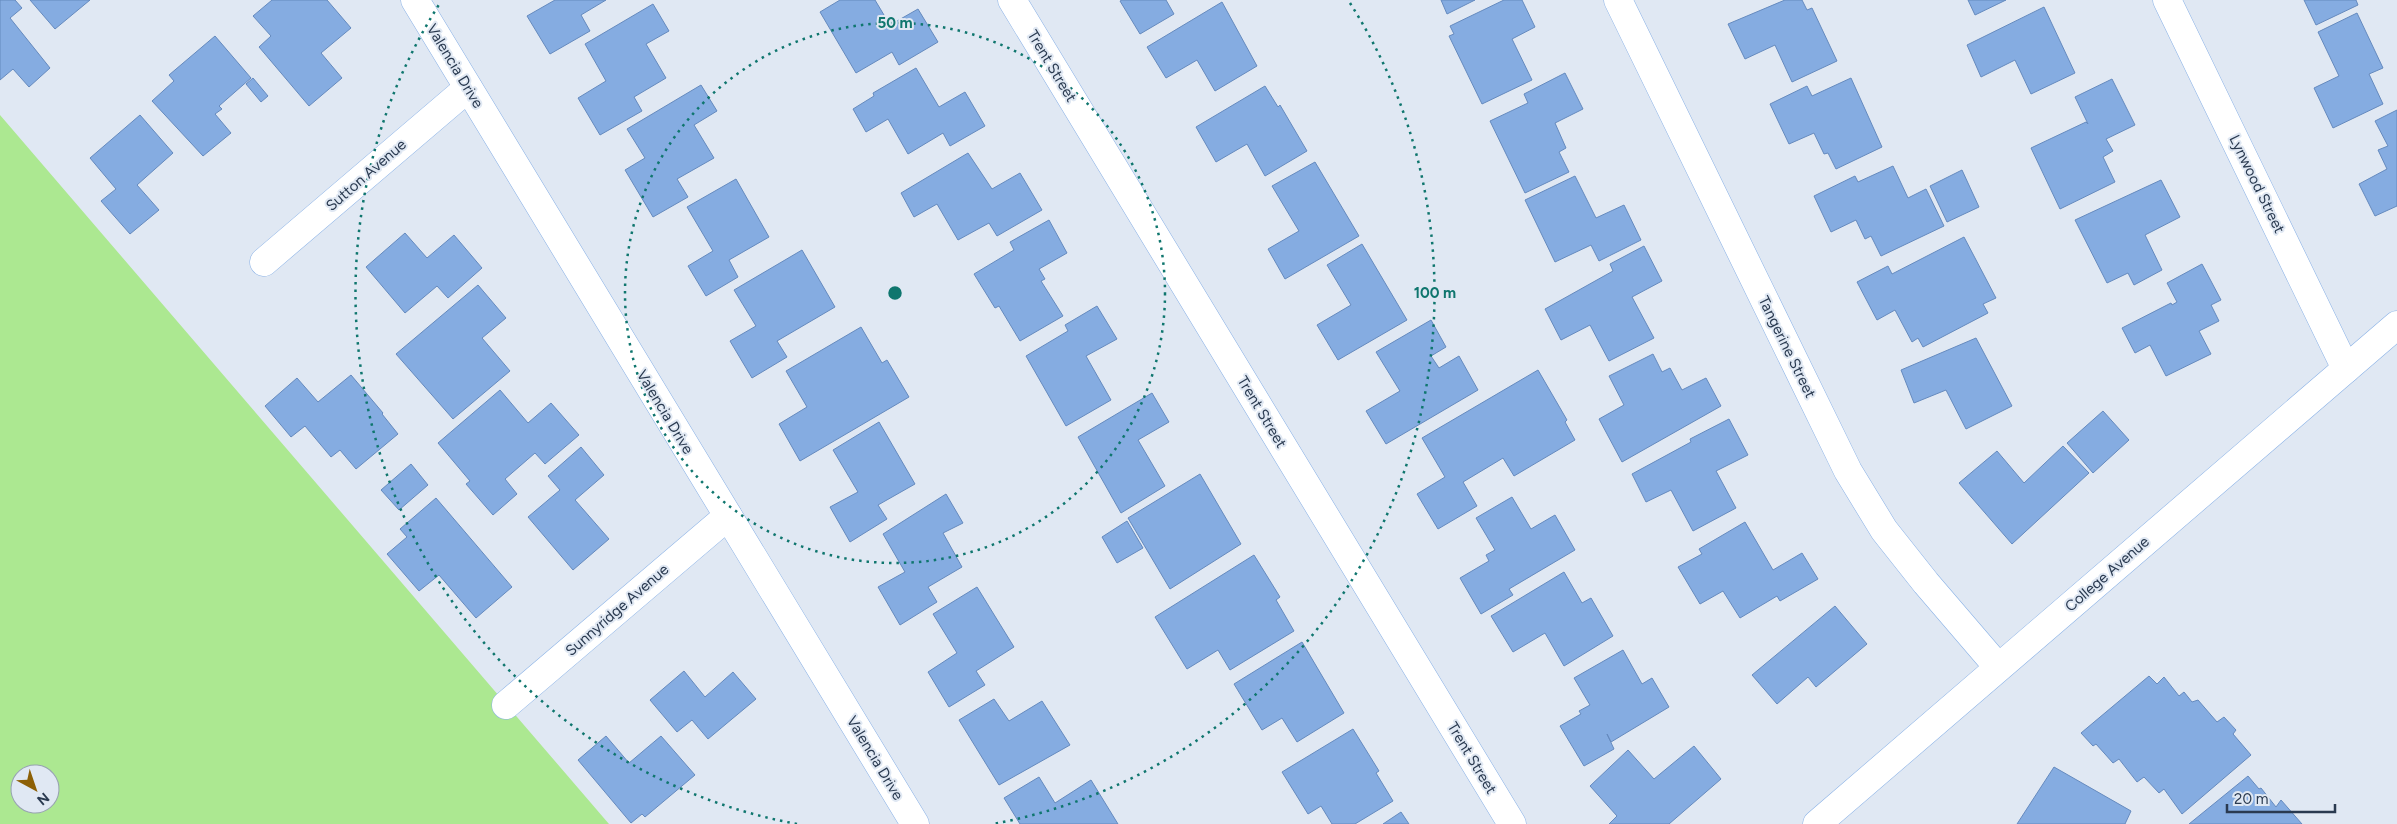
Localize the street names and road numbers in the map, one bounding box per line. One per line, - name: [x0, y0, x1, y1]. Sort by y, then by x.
- street label: Valencia Drive: [423, 21, 487, 111]
- street label: Trent Street: [1024, 27, 1081, 105]
- street label: Lynwood Street: [2225, 132, 2289, 236]
- street label: Sutton Avenue: [322, 135, 410, 215]
- street label: Tangerine Street: [1755, 293, 1820, 401]
- street label: Valencia Drive: [633, 367, 697, 457]
- street label: Trent Street: [1234, 373, 1291, 451]
- street label: College Avenue: [2061, 533, 2153, 615]
- street label: Sunnyridge Avenue: [562, 560, 672, 660]
- street label: Valencia Drive: [843, 713, 907, 803]
- street label: Trent Street: [1444, 719, 1501, 797]

